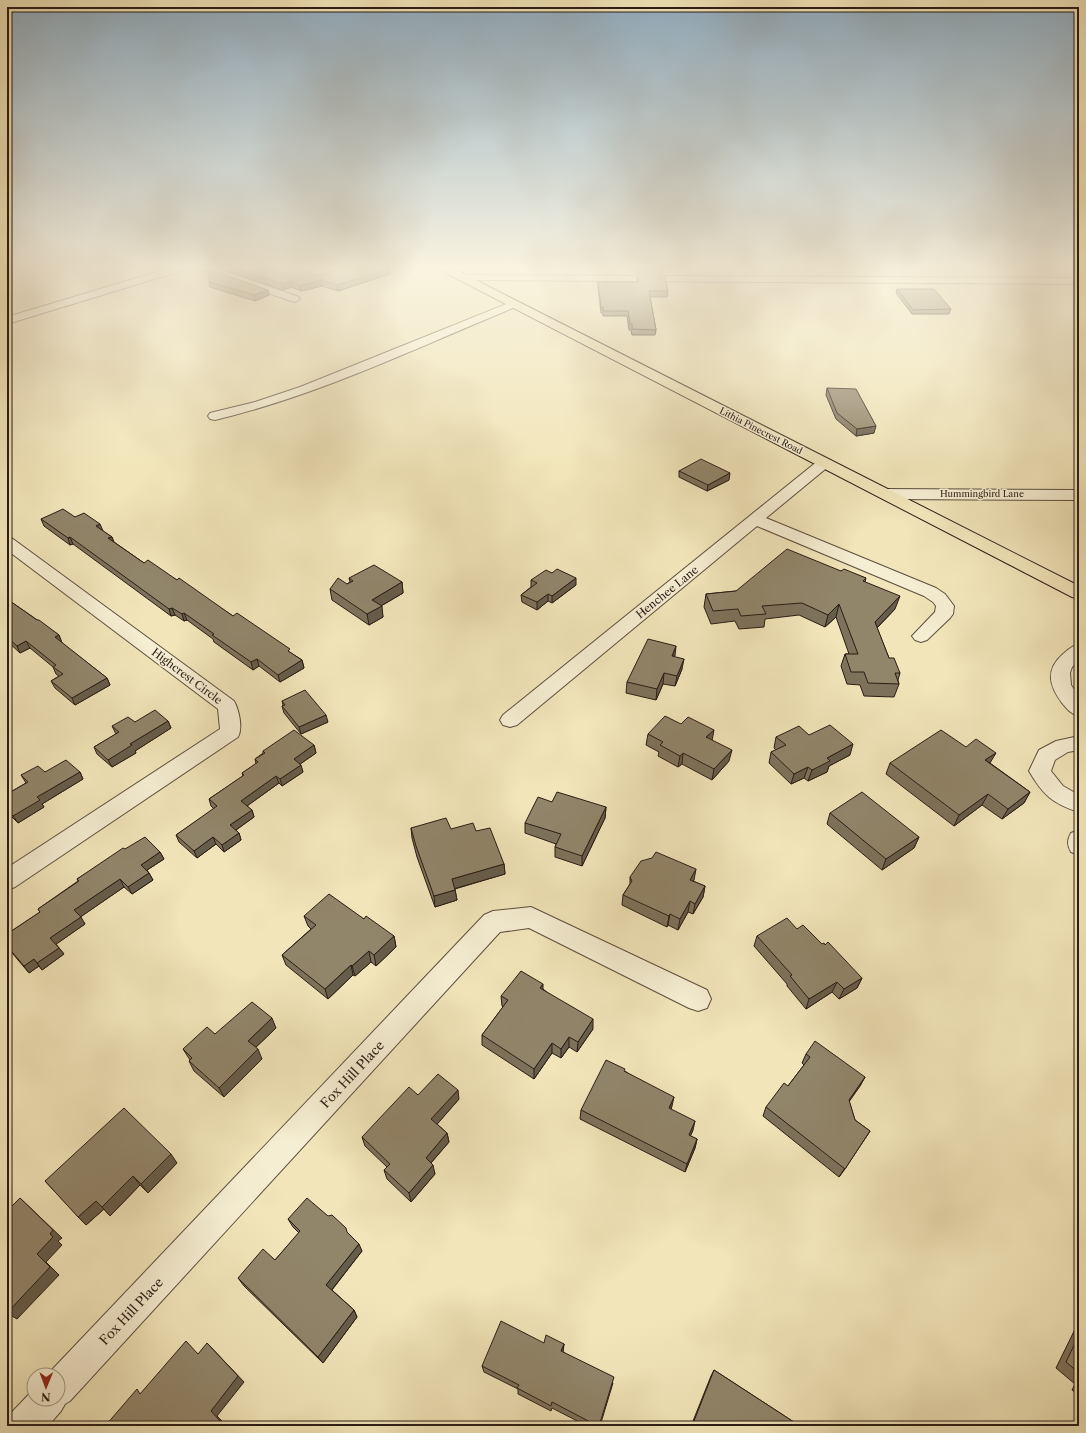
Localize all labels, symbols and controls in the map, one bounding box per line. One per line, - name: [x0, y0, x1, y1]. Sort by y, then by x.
- street label: Lithia Pinecrest Road: [718, 405, 805, 457]
- street label: Hummingbird Lane: [940, 488, 1024, 499]
- street label: Henchee Lane: [633, 563, 701, 621]
- street label: Highcrest Circle: [149, 645, 225, 707]
- street label: Fox Hill Place: [317, 1037, 387, 1111]
- street label: Fox Hill Place: [96, 1274, 166, 1348]
- north arrow: [26, 1367, 66, 1407]
- text: N: [40, 1390, 51, 1404]

